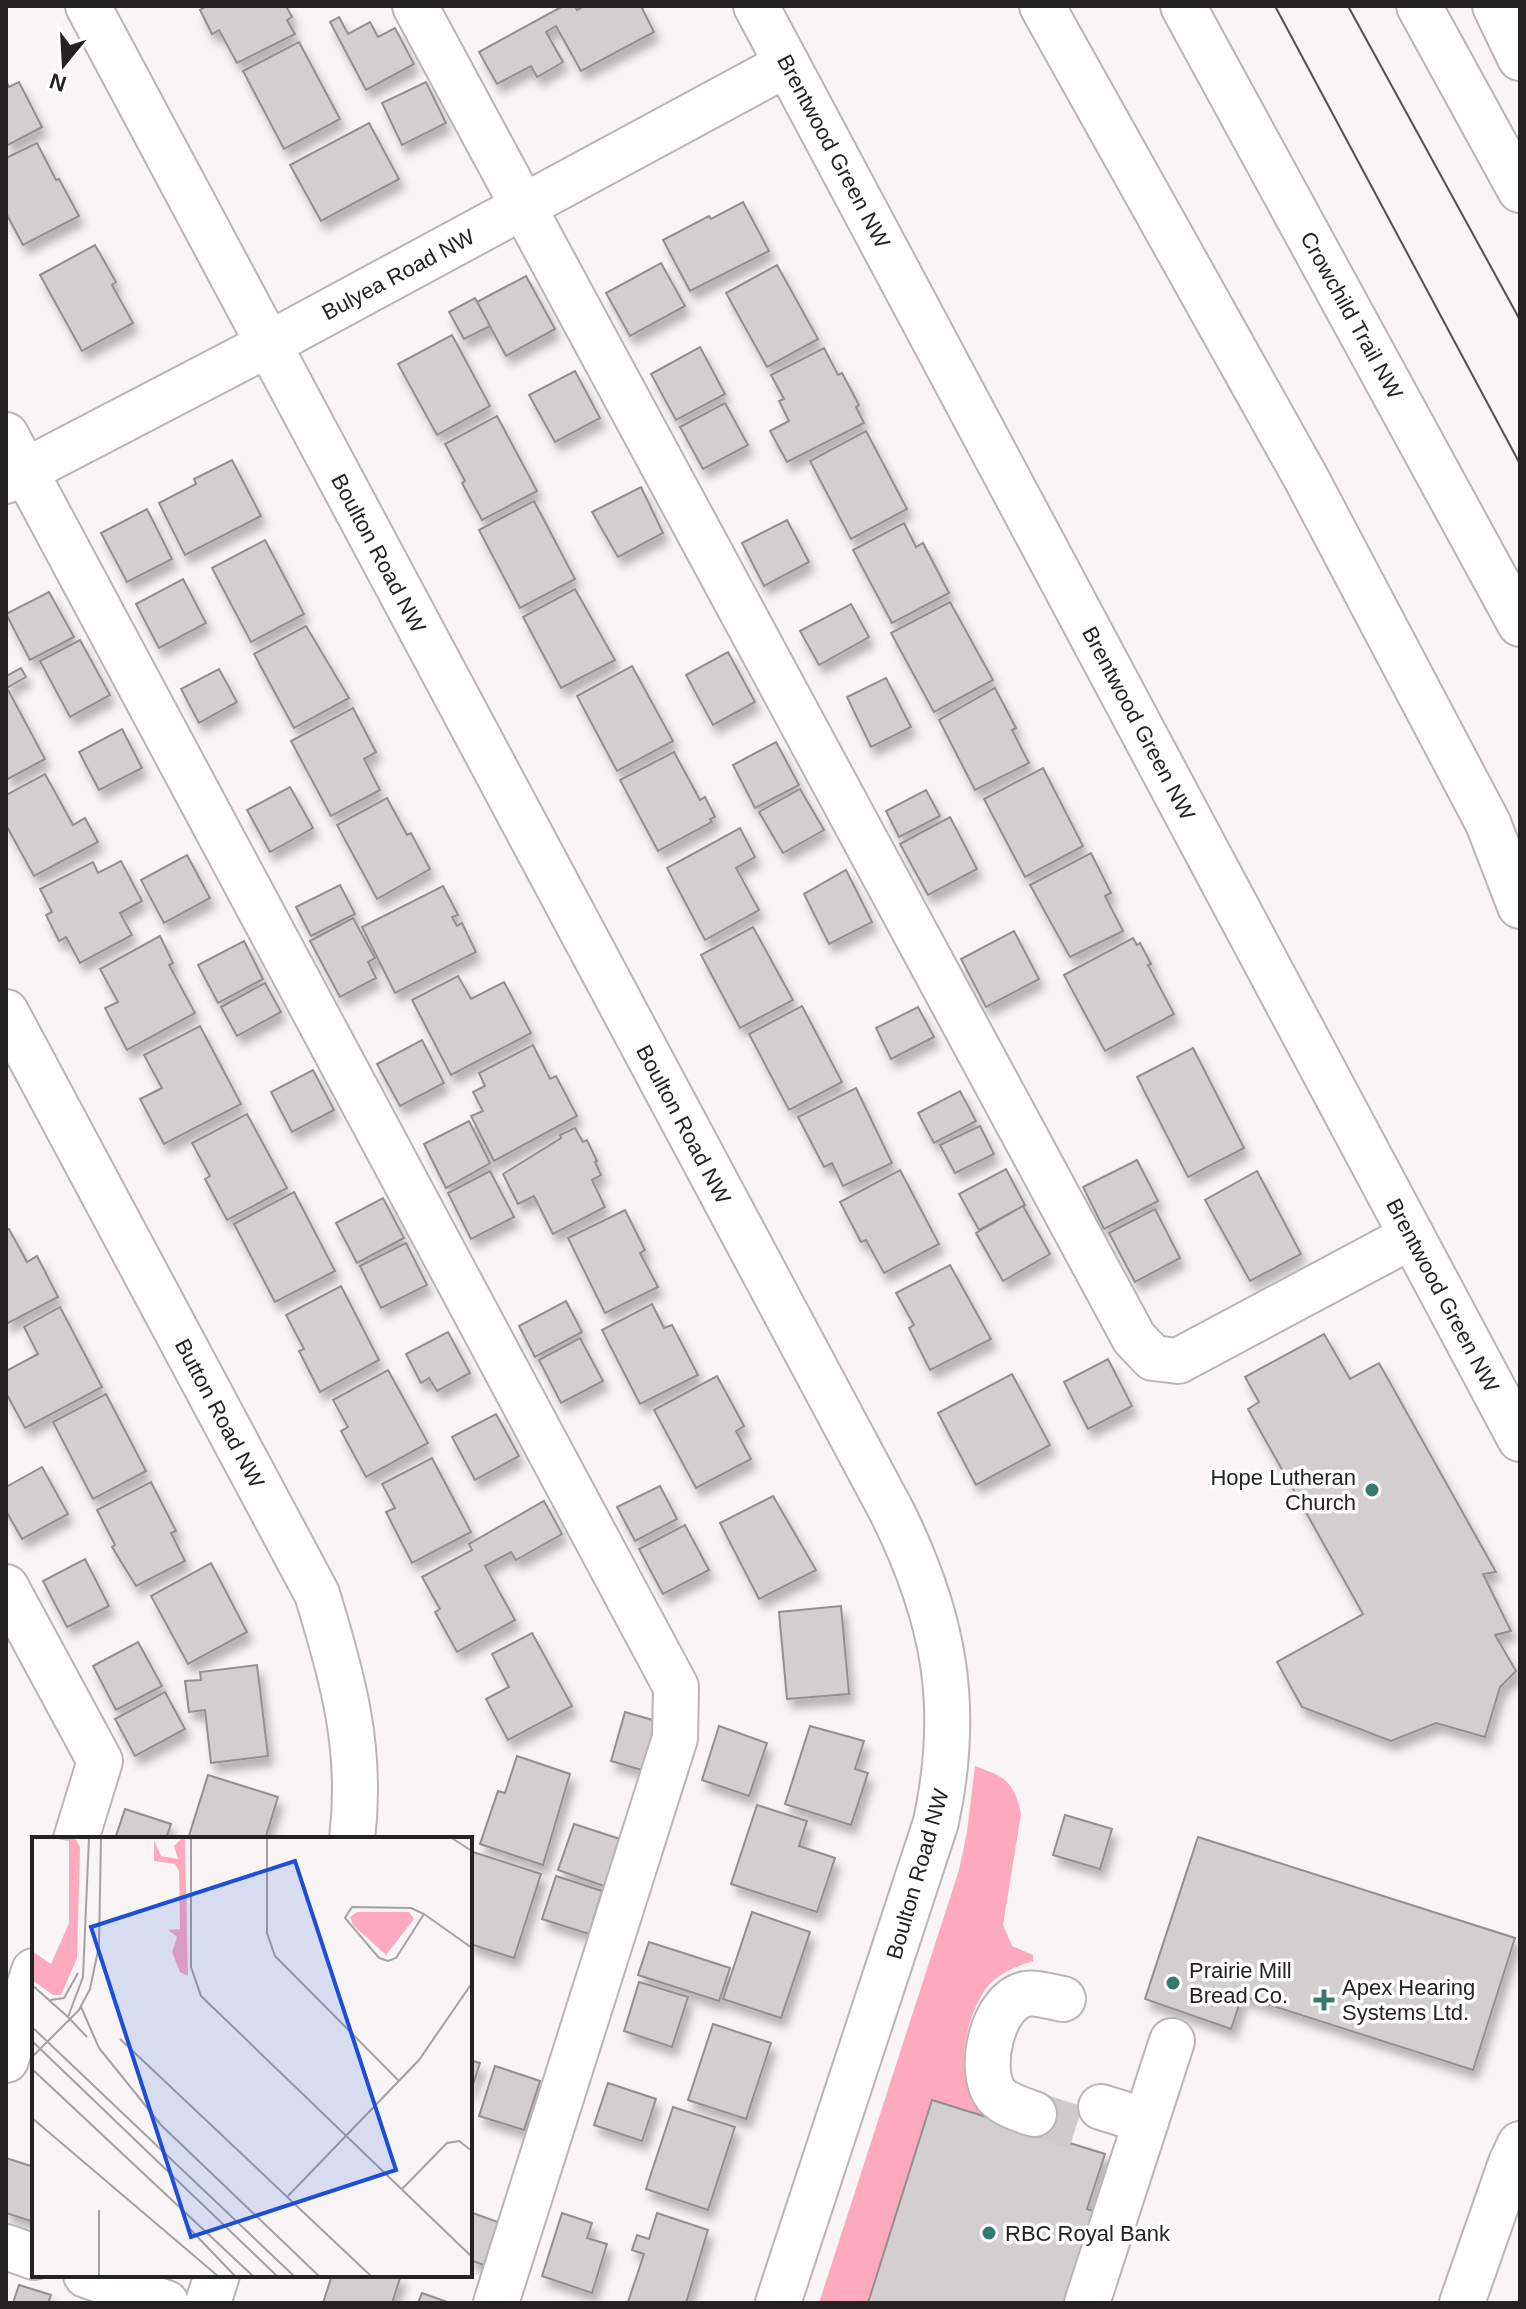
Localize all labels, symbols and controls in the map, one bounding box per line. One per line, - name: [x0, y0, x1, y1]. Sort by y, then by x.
- north arrow: [24, 24, 104, 104]
- street label: Brentwood Green NW: [772, 50, 895, 252]
- text: N: [47, 68, 69, 97]
- street label: Bulyea Road NW: [318, 224, 479, 325]
- street label: Crowchild Trail NW: [1295, 227, 1408, 403]
- street label: Boulton Road NW: [326, 470, 431, 637]
- street label: Brentwood Green NW: [1077, 622, 1200, 824]
- street label: Boulton Road NW: [631, 1041, 736, 1208]
- street label: Brentwood Green NW: [1381, 1194, 1504, 1396]
- street label: Button Road NW: [170, 1334, 269, 1492]
- place label: Hope Lutheran Church: [1210, 1465, 1356, 1515]
- marker: Hope Lutheran Church: [1363, 1481, 1381, 1499]
- street label: Boulton Road NW: [881, 1786, 954, 1962]
- inset map: [32, 1837, 472, 2277]
- place label: Prairie Mill Bread Co.: [1189, 1958, 1292, 2008]
- marker: Prairie Mill Bread Co.: [1164, 1974, 1182, 1992]
- place label: Apex Hearing Systems Ltd.: [1342, 1975, 1475, 2025]
- marker: Apex Hearing Systems Ltd.: [1313, 1989, 1335, 2011]
- place label: RBC Royal Bank: [1005, 2221, 1171, 2246]
- marker: RBC Royal Bank: [980, 2224, 998, 2242]

